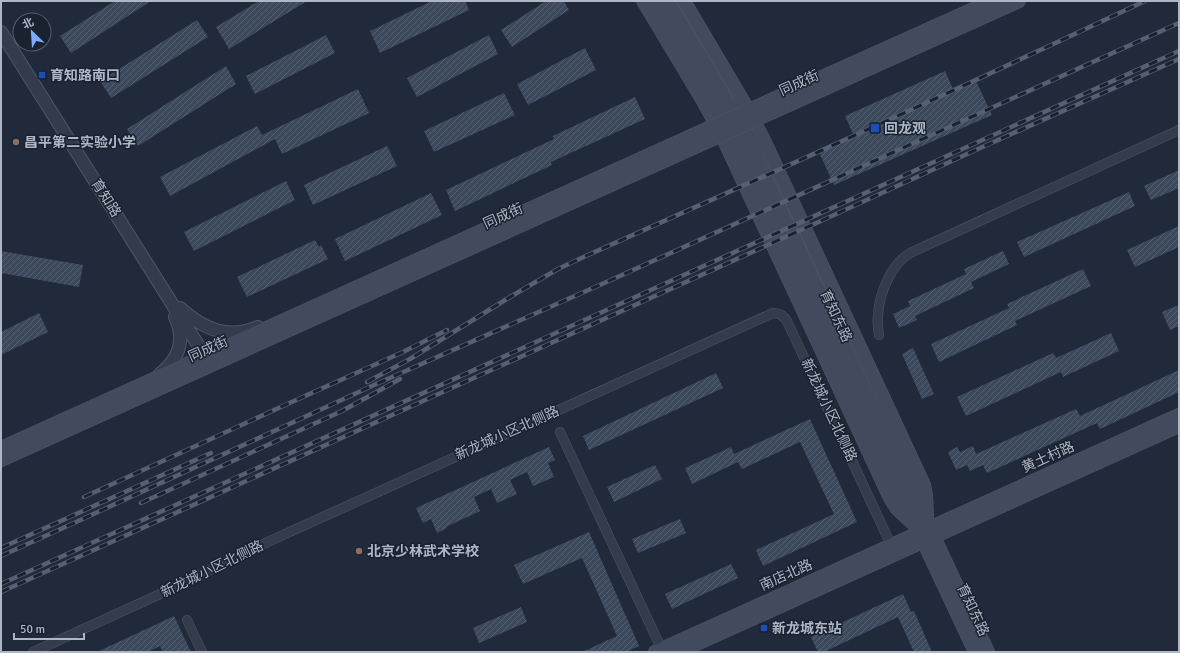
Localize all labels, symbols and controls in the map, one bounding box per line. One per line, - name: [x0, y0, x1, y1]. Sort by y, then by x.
- north arrow: [12, 12, 52, 52]
- text: 北: [20, 15, 36, 32]
- place label: 育知路南口: [50, 67, 120, 84]
- street label: 同成街: [776, 67, 822, 99]
- marker: 育知路南口: [37, 70, 47, 80]
- place label: 回龙观: [884, 120, 926, 137]
- marker: 回龙观: [869, 122, 881, 134]
- place label: 昌平第二实验小学: [24, 134, 136, 151]
- marker: 昌平第二实验小学: [11, 137, 21, 147]
- street label: 育知路: [88, 176, 124, 220]
- street label: 同成街: [480, 200, 526, 232]
- street label: 育知东路: [816, 287, 856, 345]
- street label: 同成街: [185, 333, 231, 365]
- street label: 新龙城小区北侧路: [798, 356, 860, 464]
- street label: 新龙城小区北侧路: [452, 402, 562, 464]
- street label: 黄土村路: [1019, 438, 1077, 476]
- street label: 新龙城小区北侧路: [158, 537, 266, 601]
- place label: 北京少林武术学校: [367, 543, 479, 560]
- marker: 北京少林武术学校: [354, 546, 364, 556]
- street label: 南店北路: [757, 556, 815, 594]
- street label: 育知东路: [953, 581, 993, 639]
- scale bar: [14, 615, 84, 641]
- place label: 新龙城东站: [772, 620, 842, 637]
- text: 50 m: [20, 622, 45, 637]
- marker: 新龙城东站: [759, 623, 769, 633]

